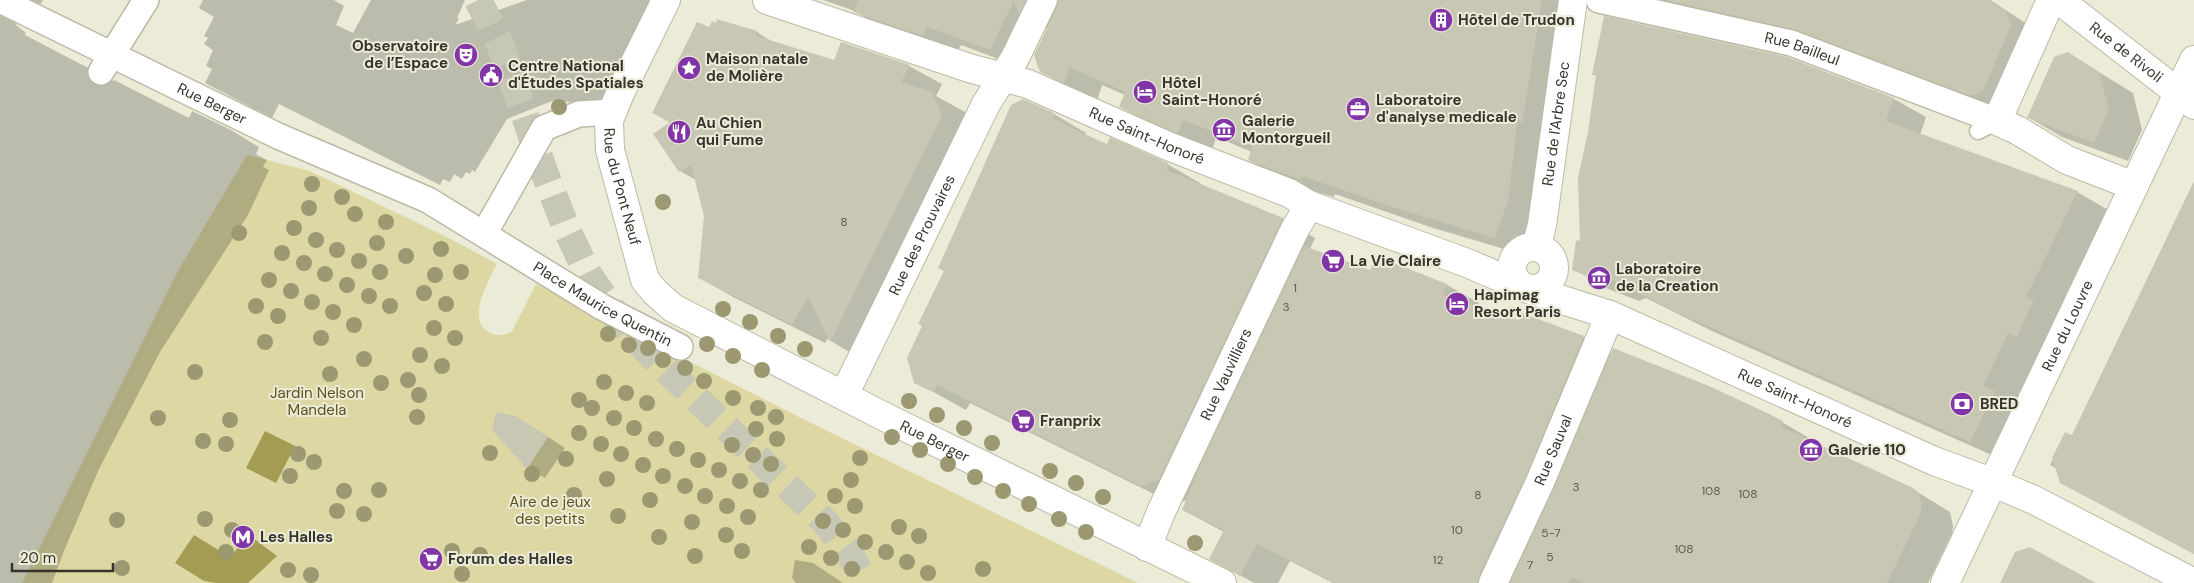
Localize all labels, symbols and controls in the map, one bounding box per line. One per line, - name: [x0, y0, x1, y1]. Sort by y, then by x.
- building icon: Hôtel de Trudon: [1428, 7, 1454, 33]
- place label: Hôtel de Trudon: [1458, 10, 1575, 30]
- street label: Rue de Rivoli: [2085, 17, 2167, 87]
- street label: Rue Bailleul: [1763, 27, 1843, 71]
- place label: Observatoire de l’Espace: [352, 36, 448, 73]
- theatre icon: Observatoire de l’Espace: [453, 42, 479, 68]
- place label: Maison natale de Molière: [706, 49, 808, 86]
- place icon: Maison natale de Molière: [676, 55, 702, 81]
- place label: Centre National d'Études Spatiales: [508, 56, 644, 93]
- street label: Rue de l'Arbre Sec: [1537, 60, 1574, 187]
- public building icon: Centre National d'Études Spatiales: [478, 62, 504, 88]
- place label: Hôtel Saint-Honoré: [1162, 73, 1262, 110]
- street label: Rue Berger: [174, 78, 251, 129]
- hotel icon: Hôtel Saint-Honoré: [1132, 79, 1158, 105]
- place label: Laboratoire d'analyse medicale: [1376, 90, 1517, 127]
- office icon: Laboratoire d'analyse medicale: [1345, 96, 1371, 122]
- street label: Rue Saint-Honoré: [1086, 102, 1207, 169]
- place label: Galerie Montorgueil: [1242, 111, 1330, 148]
- place label: Au Chien qui Fume: [696, 113, 763, 150]
- museum icon: Galerie Montorgueil: [1211, 117, 1237, 143]
- restaurant icon: Au Chien qui Fume: [666, 119, 692, 145]
- street label: Rue du Pont Neuf: [599, 128, 645, 247]
- street label: Rue des Prouvaires: [884, 171, 960, 299]
- house number: 8: [840, 214, 848, 230]
- supermarket icon: La Vie Claire: [1320, 248, 1346, 274]
- place label: La Vie Claire: [1350, 251, 1441, 271]
- street label: Place Maurice Quentin: [529, 257, 675, 351]
- place label: Laboratoire de la Creation: [1616, 259, 1719, 296]
- museum icon: Laboratoire de la Creation: [1586, 265, 1612, 291]
- street label: Rue du Louvre: [2037, 277, 2098, 375]
- house number: 1: [1293, 280, 1297, 296]
- place label: Hapimag Resort Paris: [1474, 285, 1561, 322]
- hotel icon: Hapimag Resort Paris: [1444, 291, 1470, 317]
- house number: 3: [1282, 299, 1290, 315]
- street label: Rue Vauvilliers: [1196, 325, 1256, 424]
- street label: Rue Saint-Honoré: [1735, 364, 1856, 433]
- park label: Jardin Nelson Mandela: [270, 383, 364, 420]
- bank icon: BRED: [1949, 391, 1975, 417]
- place label: BRED: [1980, 394, 2018, 414]
- supermarket icon: Franprix: [1010, 408, 1036, 434]
- place label: Franprix: [1040, 411, 1102, 431]
- street label: Rue Sauval: [1530, 412, 1577, 488]
- street label: Rue Berger: [897, 416, 973, 467]
- museum icon: Galerie 110: [1798, 437, 1824, 463]
- place label: Galerie 110: [1828, 440, 1906, 460]
- house number: 3: [1572, 479, 1580, 495]
- house number: 108: [1701, 483, 1721, 499]
- house number: 108: [1738, 486, 1758, 502]
- house number: 8: [1474, 487, 1482, 503]
- park label: Aire de jeux des petits: [509, 492, 591, 529]
- house number: 10: [1451, 522, 1463, 538]
- metro station icon: Les Halles: [230, 524, 256, 550]
- house number: 5-7: [1541, 525, 1561, 541]
- place label: Les Halles: [260, 527, 333, 547]
- scale bar: [12, 540, 114, 572]
- house number: 108: [1674, 541, 1694, 557]
- supermarket icon: Forum des Halles: [418, 546, 444, 572]
- text: 20 m: [20, 548, 56, 568]
- place label: Forum des Halles: [448, 549, 573, 569]
- house number: 5: [1546, 549, 1554, 565]
- house number: 12: [1433, 552, 1443, 568]
- house number: 7: [1527, 557, 1533, 573]

